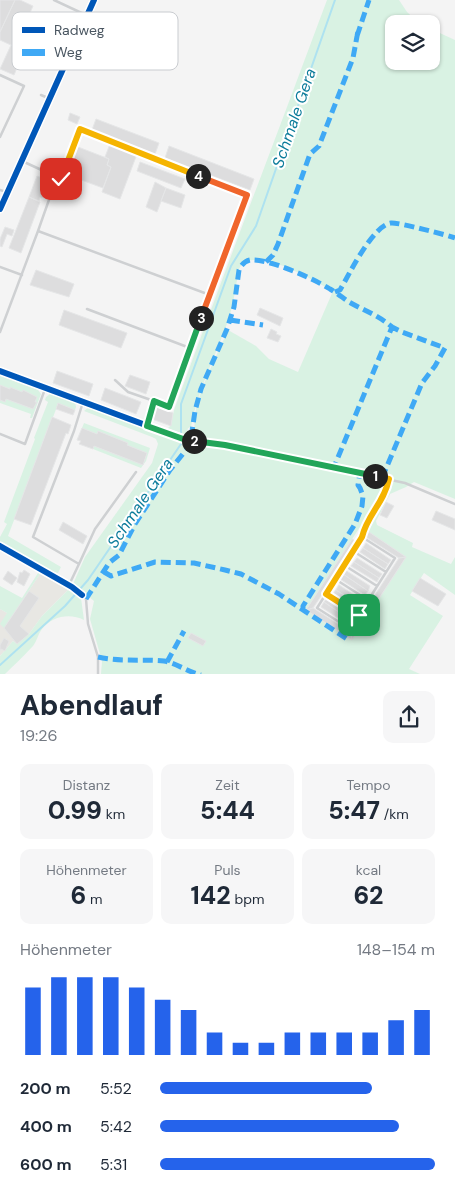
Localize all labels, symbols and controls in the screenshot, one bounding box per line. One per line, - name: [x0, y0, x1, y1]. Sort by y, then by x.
- legend: [12, 12, 178, 70]
- map controls: [385, 15, 440, 70]
- button: layers: [385, 15, 440, 70]
- text: Radweg: [54, 21, 105, 39]
- text: Weg: [54, 43, 83, 61]
- water label: Schmale Gera: [267, 65, 321, 171]
- pin: [40, 158, 82, 200]
- pin: 4: [186, 164, 210, 188]
- icon: check: [47, 165, 75, 193]
- text: 4: [194, 167, 203, 185]
- pin: 3: [188, 306, 214, 330]
- text: 3: [197, 309, 206, 327]
- pin: 2: [182, 428, 206, 454]
- text: 2: [190, 432, 199, 450]
- water label: Schmale Gera: [102, 454, 178, 552]
- pin: 1: [362, 464, 388, 488]
- text: 1: [373, 467, 378, 485]
- pin: [338, 594, 380, 636]
- icon: arrive: [345, 601, 373, 629]
- text: Abendlauf: [20, 687, 163, 724]
- button: share: [383, 691, 435, 743]
- text: 19:26: [20, 725, 58, 746]
- text: Distanz: [63, 776, 110, 794]
- text: Zeit: [215, 776, 240, 794]
- text: Tempo: [346, 776, 391, 794]
- text: 0.99: [48, 794, 102, 827]
- text: 5:44: [200, 794, 255, 827]
- text: 5:47: [328, 794, 380, 827]
- text: km: [102, 805, 125, 823]
- text: /km: [380, 805, 409, 823]
- text: Höhenmeter: [46, 861, 127, 879]
- text: Puls: [214, 861, 241, 879]
- text: kcal: [356, 861, 381, 879]
- text: 6: [70, 879, 86, 912]
- text: 142: [191, 879, 231, 912]
- text: 62: [353, 879, 384, 912]
- text: m: [86, 890, 103, 908]
- text: bpm: [231, 890, 264, 908]
- text: Höhenmeter: [20, 939, 112, 960]
- text: 148–154 m: [357, 939, 435, 960]
- text: 200 m: [20, 1078, 71, 1099]
- text: 5:52: [100, 1078, 132, 1099]
- text: 400 m: [20, 1116, 72, 1137]
- text: 5:42: [100, 1116, 132, 1137]
- text: 600 m: [20, 1154, 72, 1175]
- text: 5:31: [100, 1154, 127, 1175]

